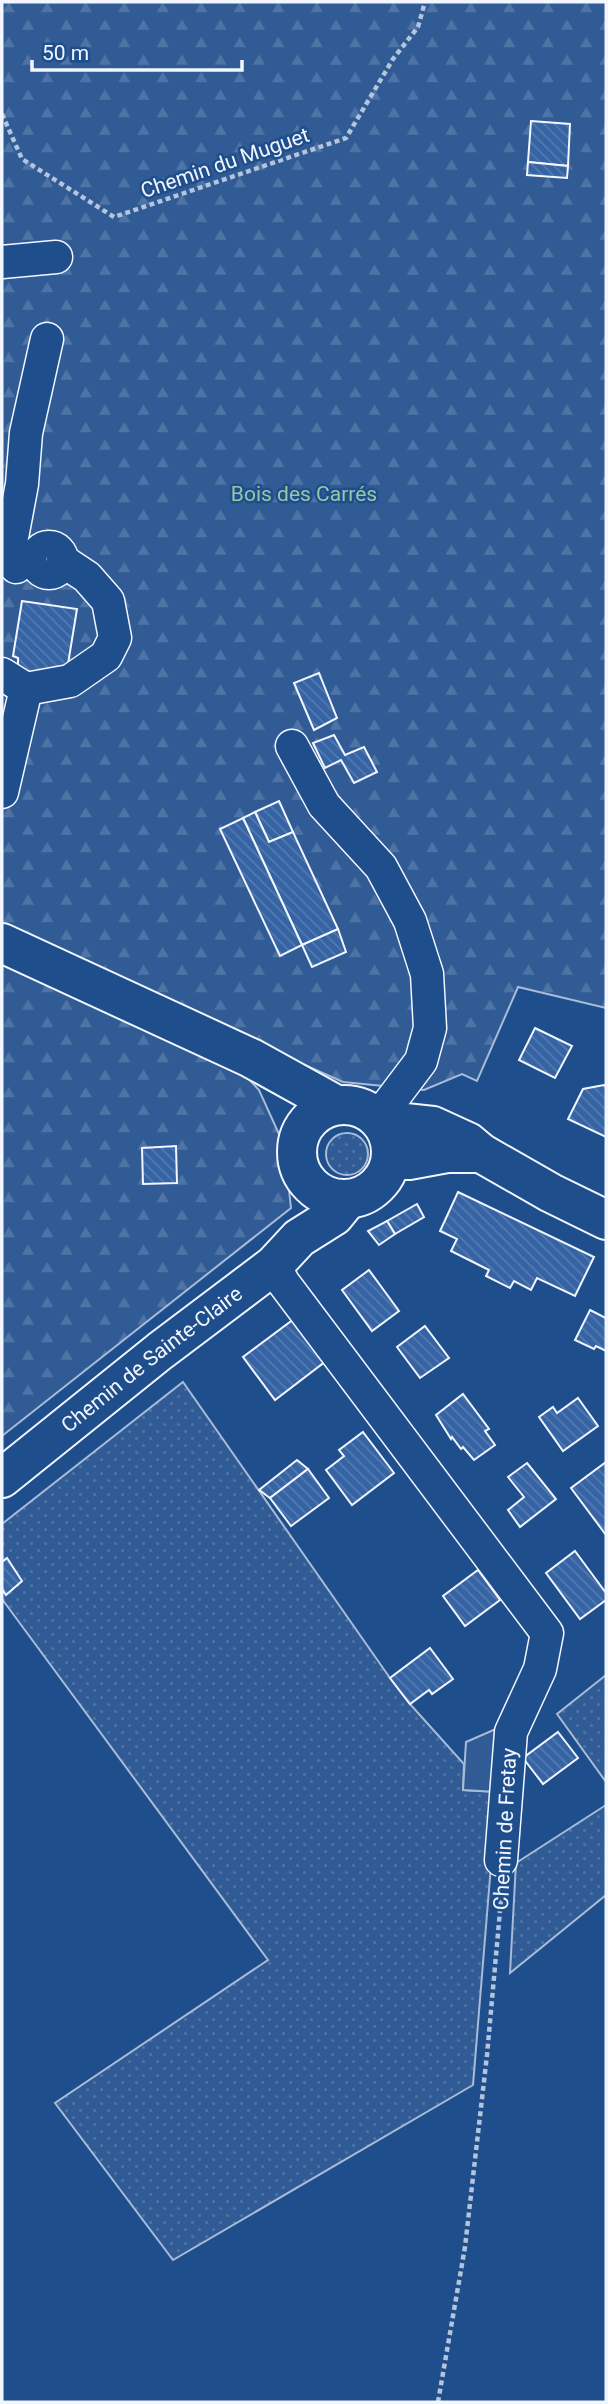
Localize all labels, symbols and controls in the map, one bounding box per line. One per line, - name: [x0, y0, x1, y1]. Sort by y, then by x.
- scale bar: [32, 28, 242, 72]
- text: 50 m: [42, 41, 89, 65]
- street label: Chemin du Muguet: [138, 123, 313, 203]
- park label: Bois des Carrés: [231, 482, 377, 506]
- street label: Chemin de Sainte-Claire: [57, 1281, 247, 1437]
- street label: Chemin de Fretay: [489, 1747, 521, 1911]

